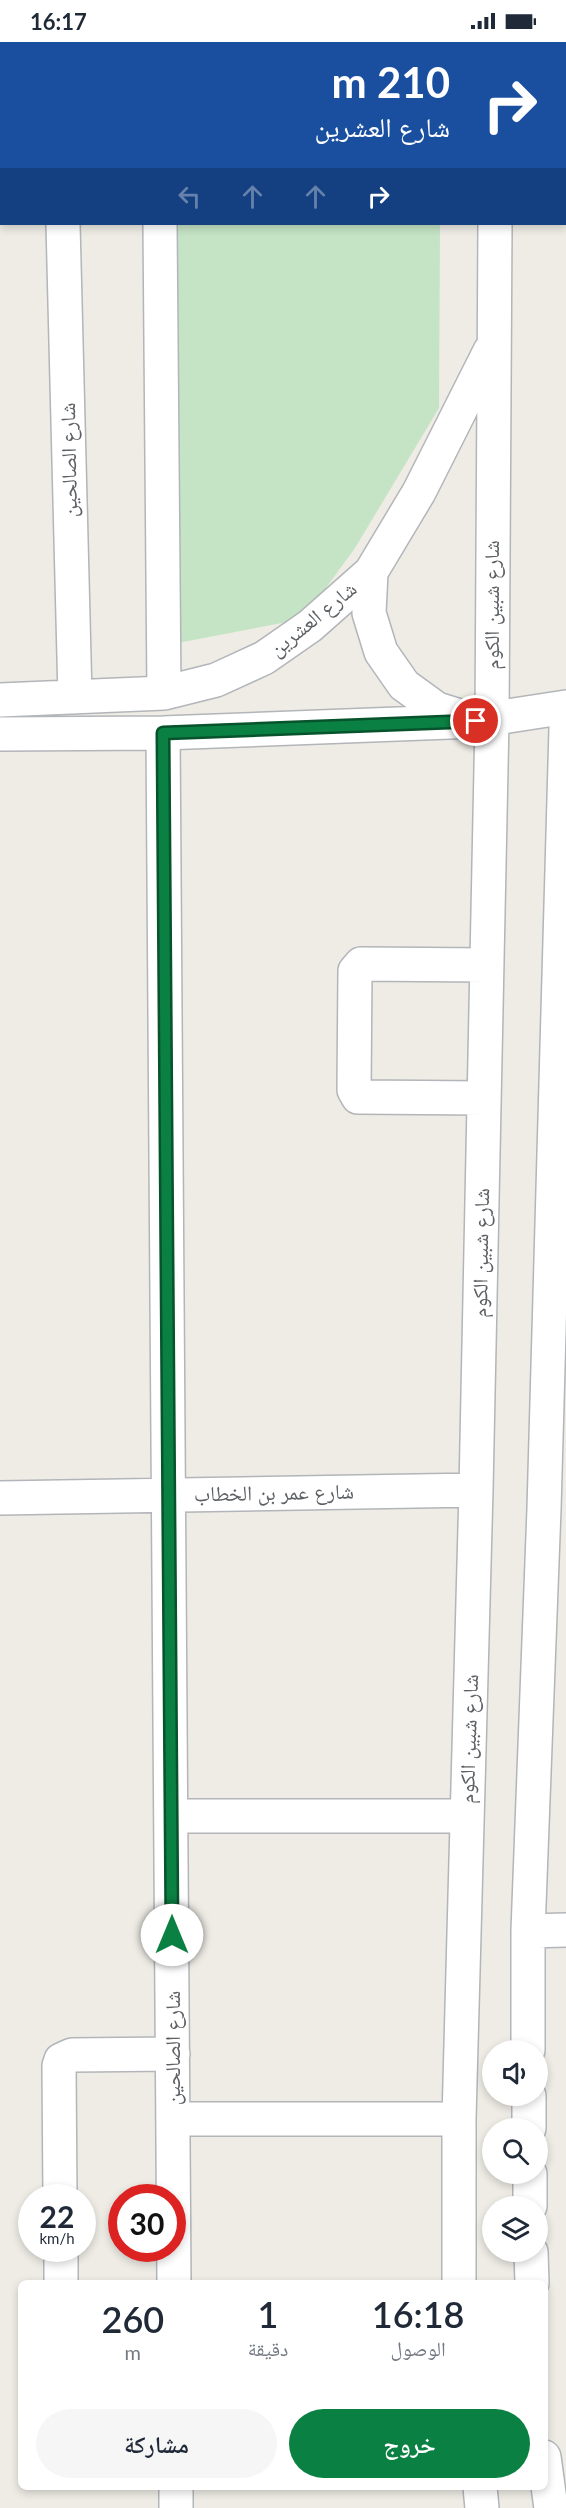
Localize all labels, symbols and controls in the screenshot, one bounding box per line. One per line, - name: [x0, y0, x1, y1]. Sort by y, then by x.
- text: 16:17: [30, 8, 87, 35]
- text: 210 m: [332, 57, 450, 107]
- icon: right: [471, 66, 549, 144]
- text: شارع العشرين: [315, 110, 450, 143]
- icon: left: [173, 180, 206, 213]
- icon: ahead: [236, 180, 269, 213]
- icon: ahead: [299, 180, 332, 213]
- icon: right: [362, 180, 395, 213]
- street label: شارع الصالحين: [54, 402, 83, 518]
- street label: شارع شبين الكوم: [478, 540, 506, 670]
- street label: شارع العشرين: [263, 575, 362, 662]
- pin: [450, 695, 501, 746]
- icon: arrive: [459, 704, 492, 737]
- street label: شارع شبين الكوم: [466, 1188, 496, 1318]
- street label: شارع عمر بن الخطاب: [194, 1478, 354, 1507]
- street label: شارع شبين الكوم: [453, 1674, 485, 1804]
- position arrow: [140, 1903, 204, 1967]
- street label: شارع الصالحين: [159, 1991, 186, 2105]
- map controls: [482, 2040, 548, 2262]
- button: sound: [482, 2040, 548, 2106]
- button: search: [482, 2118, 548, 2184]
- speed limit sign: 30: [108, 2184, 186, 2262]
- button: layers: [482, 2196, 548, 2262]
- text: 22: [40, 2198, 74, 2234]
- text: km/h: [39, 2229, 75, 2247]
- text: 1: [258, 2292, 278, 2336]
- text: 16:18: [372, 2292, 465, 2336]
- text: 260: [102, 2297, 164, 2341]
- text: دقيقة: [248, 2336, 288, 2360]
- text: الوصول: [390, 2336, 446, 2360]
- text: m: [125, 2340, 141, 2364]
- button: مشاركة: [36, 2409, 277, 2478]
- button: خروج: [289, 2409, 530, 2478]

